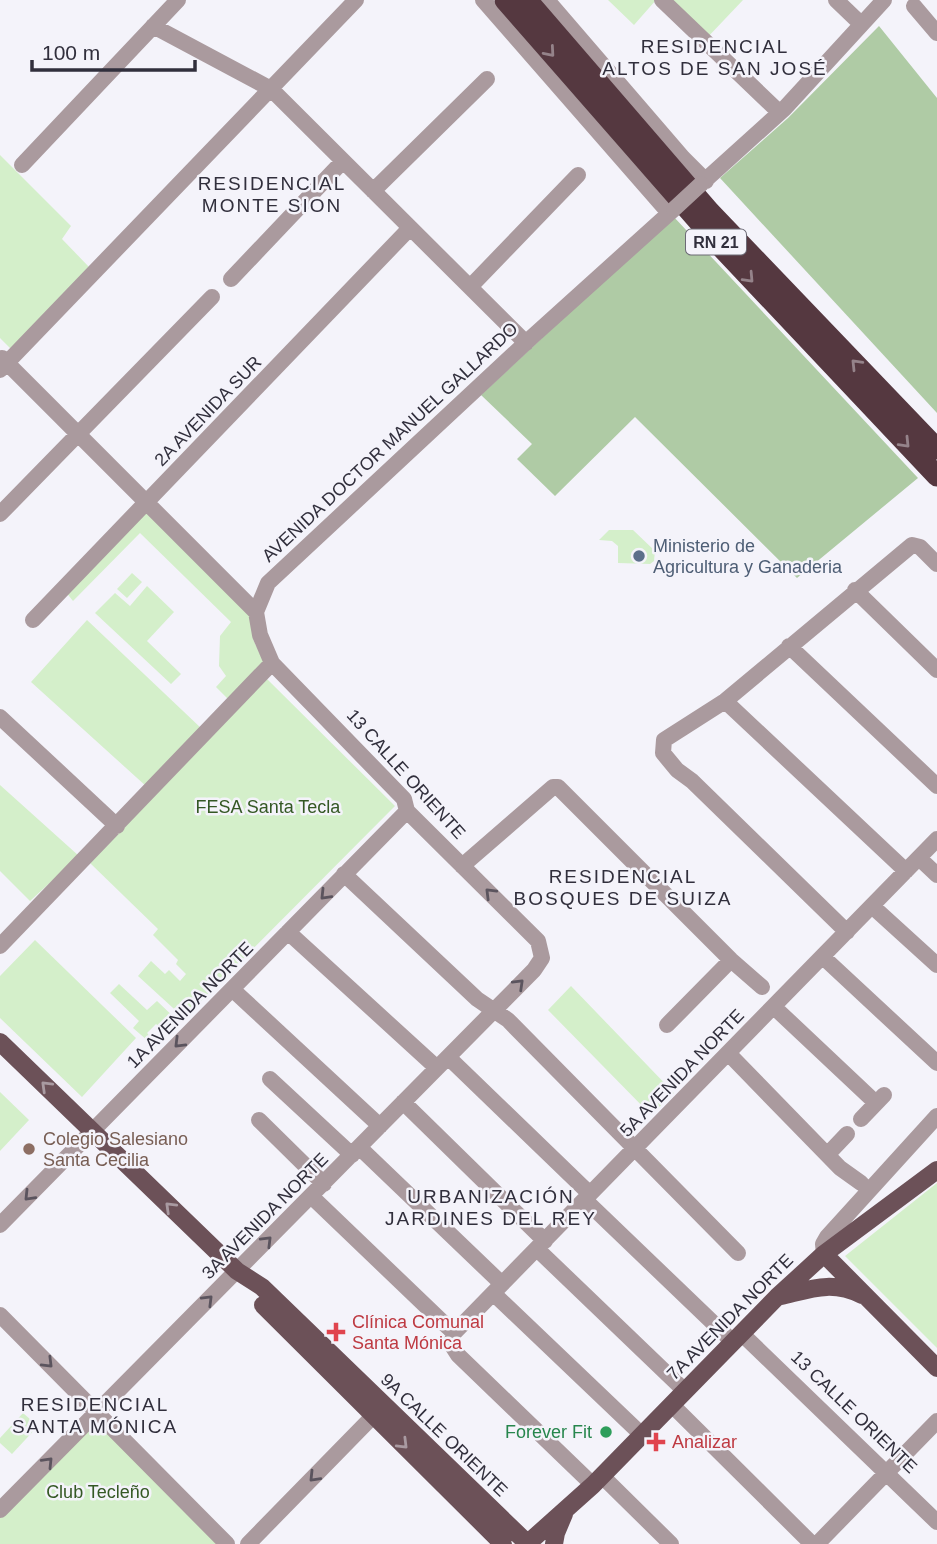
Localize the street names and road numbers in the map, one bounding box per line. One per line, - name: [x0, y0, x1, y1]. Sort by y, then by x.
- road number: RN 21: [686, 230, 746, 254]
- street label: AVENIDA DOCTOR MANUEL GALLARDO: [258, 318, 522, 566]
- street label: 2A AVENIDA SUR: [151, 352, 265, 470]
- street label: 13 CALLE ORIENTE: [343, 705, 469, 843]
- street label: 1A AVENIDA NORTE: [123, 938, 257, 1072]
- street label: 5A AVENIDA NORTE: [616, 1005, 748, 1141]
- street label: 3A AVENIDA NORTE: [198, 1149, 332, 1283]
- street label: 7A AVENIDA NORTE: [663, 1250, 797, 1384]
- street label: 13 CALLE ORIENTE: [787, 1347, 921, 1477]
- street label: 9A CALLE ORIENTE: [377, 1369, 511, 1501]

